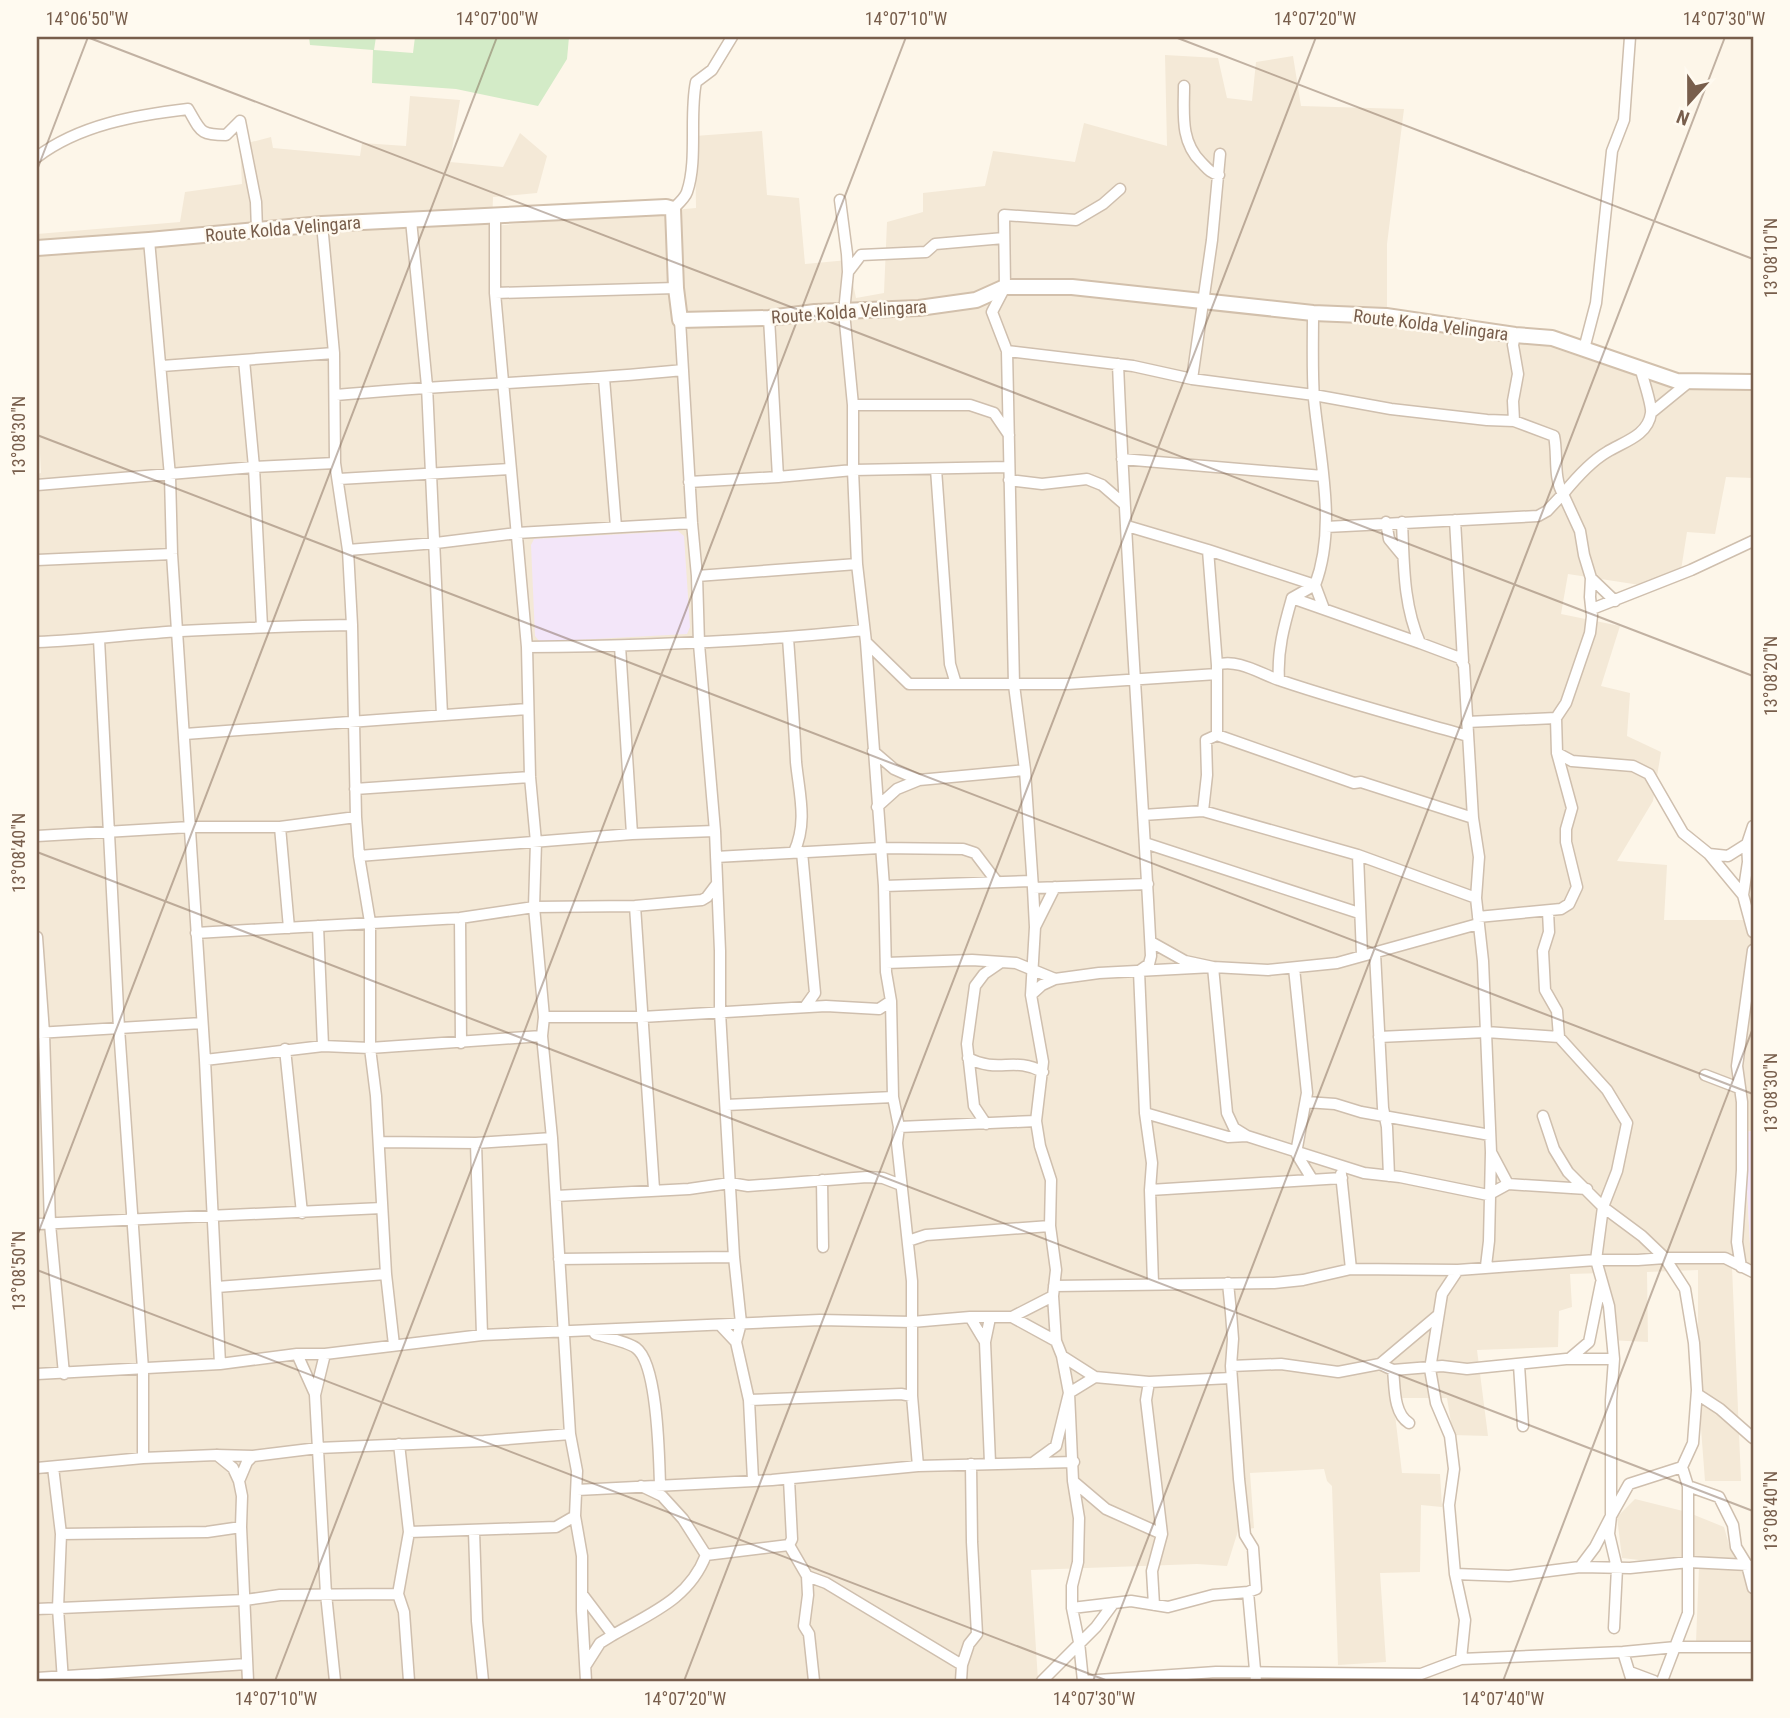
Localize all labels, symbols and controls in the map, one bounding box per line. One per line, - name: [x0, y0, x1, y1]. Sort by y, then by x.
- text: 14°06'50"W: [46, 8, 129, 29]
- text: 14°07'00"W: [456, 8, 539, 29]
- text: 14°07'10"W: [865, 8, 948, 29]
- text: 14°07'20"W: [1274, 8, 1357, 29]
- text: 14°07'30"W: [1683, 8, 1766, 29]
- north arrow: [1654, 66, 1724, 136]
- text: N: [1674, 105, 1693, 130]
- street label: Route Kolda Velingara: [204, 211, 362, 246]
- text: 13°08'10"N: [1760, 218, 1781, 298]
- street label: Route Kolda Velingara: [770, 296, 928, 327]
- street label: Route Kolda Velingara: [1352, 305, 1510, 344]
- text: 13°08'30"N: [8, 396, 29, 476]
- text: 13°08'20"N: [1760, 636, 1781, 716]
- text: 13°08'40"N: [8, 813, 29, 893]
- text: 13°08'30"N: [1760, 1053, 1781, 1133]
- text: 13°08'50"N: [8, 1231, 29, 1311]
- text: 13°08'40"N: [1760, 1471, 1781, 1551]
- text: 14°07'10"W: [235, 1688, 318, 1709]
- text: 14°07'20"W: [644, 1688, 727, 1709]
- text: 14°07'30"W: [1053, 1688, 1136, 1709]
- text: 14°07'40"W: [1462, 1688, 1545, 1709]

